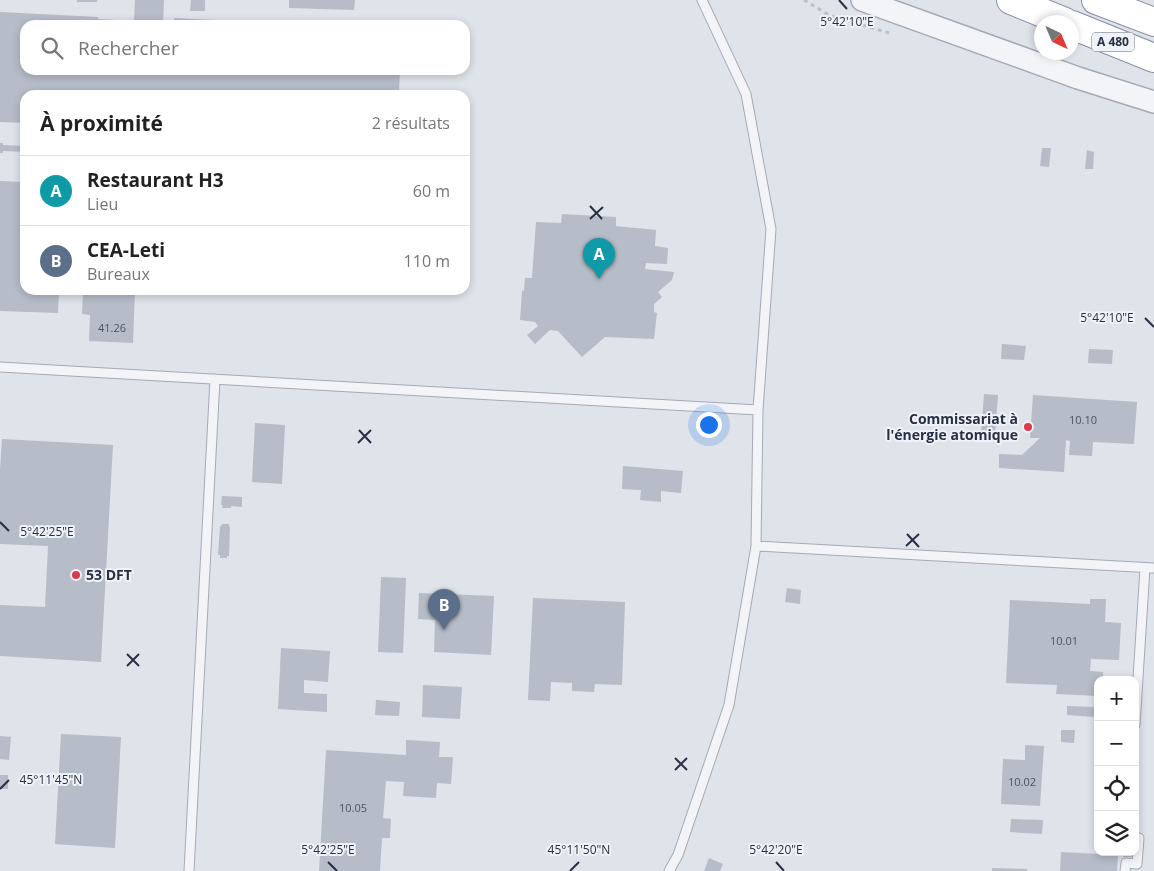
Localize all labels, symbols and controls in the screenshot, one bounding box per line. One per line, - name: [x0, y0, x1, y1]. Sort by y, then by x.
- text: 5°42'10"E: [820, 13, 874, 30]
- north arrow: [1034, 15, 1079, 60]
- search box: [20, 20, 470, 75]
- road number: A 480: [1092, 32, 1134, 52]
- icon: search: [38, 34, 66, 62]
- text: Rechercher: [78, 35, 179, 61]
- text: À proximité: [40, 109, 163, 137]
- text: 2 résultats: [372, 112, 450, 134]
- text: Restaurant H3: [87, 167, 224, 193]
- text: A: [50, 180, 62, 202]
- text: 60 m: [413, 180, 450, 202]
- text: Lieu: [87, 193, 118, 215]
- text: CEA-Leti: [87, 237, 165, 263]
- pin: A: [583, 238, 615, 279]
- text: B: [51, 250, 61, 272]
- text: 110 m: [404, 250, 450, 272]
- text: Bureaux: [87, 263, 150, 285]
- text: 5°42'10"E: [1080, 309, 1134, 326]
- house number: 41.26: [98, 320, 126, 335]
- place label: Commissariat à l'énergie atomique: [886, 409, 1018, 444]
- your location: [696, 412, 722, 438]
- house number: 10.10: [1069, 412, 1097, 427]
- marker: Commissariat à l'énergie atomique: [1022, 421, 1034, 433]
- text: 5°42'25"E: [20, 523, 74, 540]
- place label: 53 DFT: [86, 565, 132, 584]
- marker: 53 DFT: [70, 569, 82, 581]
- pin: B: [428, 589, 460, 630]
- house number: 10.01: [1050, 633, 1078, 648]
- map controls: [1094, 676, 1139, 856]
- button: +: [1094, 676, 1139, 721]
- button: −: [1094, 721, 1139, 766]
- button: locate: [1094, 766, 1139, 811]
- text: 45°11'45"N: [20, 771, 82, 788]
- house number: 10.02: [1008, 774, 1036, 789]
- house number: 10.05: [339, 800, 367, 815]
- button: layers: [1094, 811, 1139, 856]
- text: 5°42'25"E: [301, 841, 355, 858]
- text: 45°11'50"N: [548, 841, 610, 858]
- text: 5°42'20"E: [749, 841, 803, 858]

